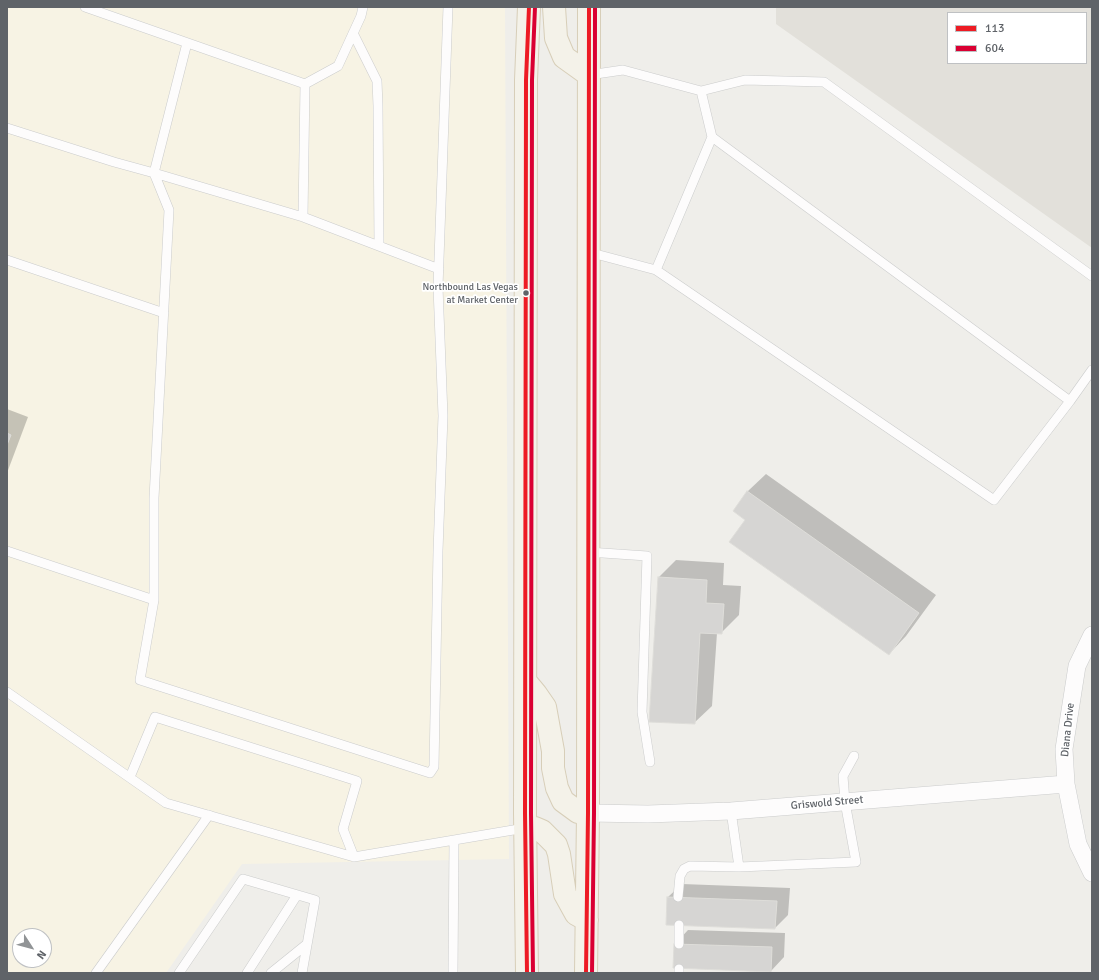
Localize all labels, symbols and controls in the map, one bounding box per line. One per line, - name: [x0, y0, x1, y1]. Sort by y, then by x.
- legend: [947, 12, 1087, 64]
- text: 113: [985, 21, 1004, 36]
- text: 604: [985, 41, 1004, 56]
- place label: Northbound Las Vegas at Market Center: [423, 281, 518, 304]
- marker: Northbound Las Vegas at Market Center: [521, 288, 531, 298]
- street label: Diana Drive: [1059, 702, 1077, 758]
- street label: Griswold Street: [790, 793, 864, 813]
- north arrow: [12, 928, 52, 968]
- text: N: [34, 948, 49, 962]

